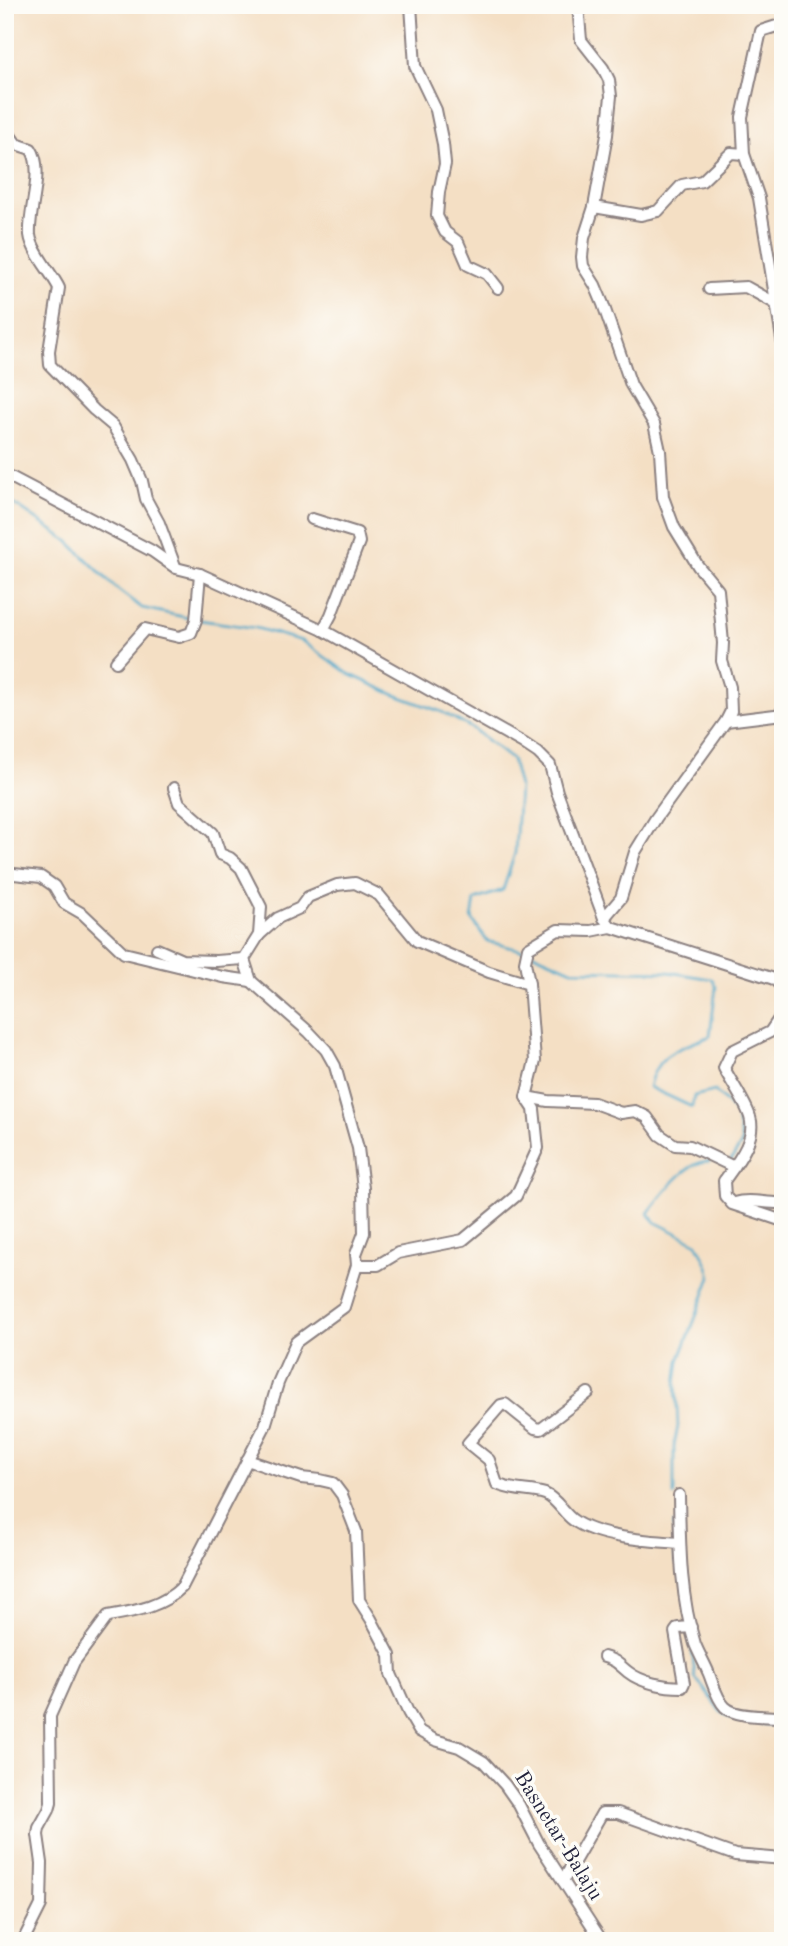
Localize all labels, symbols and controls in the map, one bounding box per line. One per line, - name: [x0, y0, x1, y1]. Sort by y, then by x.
- street label: Basnetar-Balaju: [510, 1768, 606, 1904]

